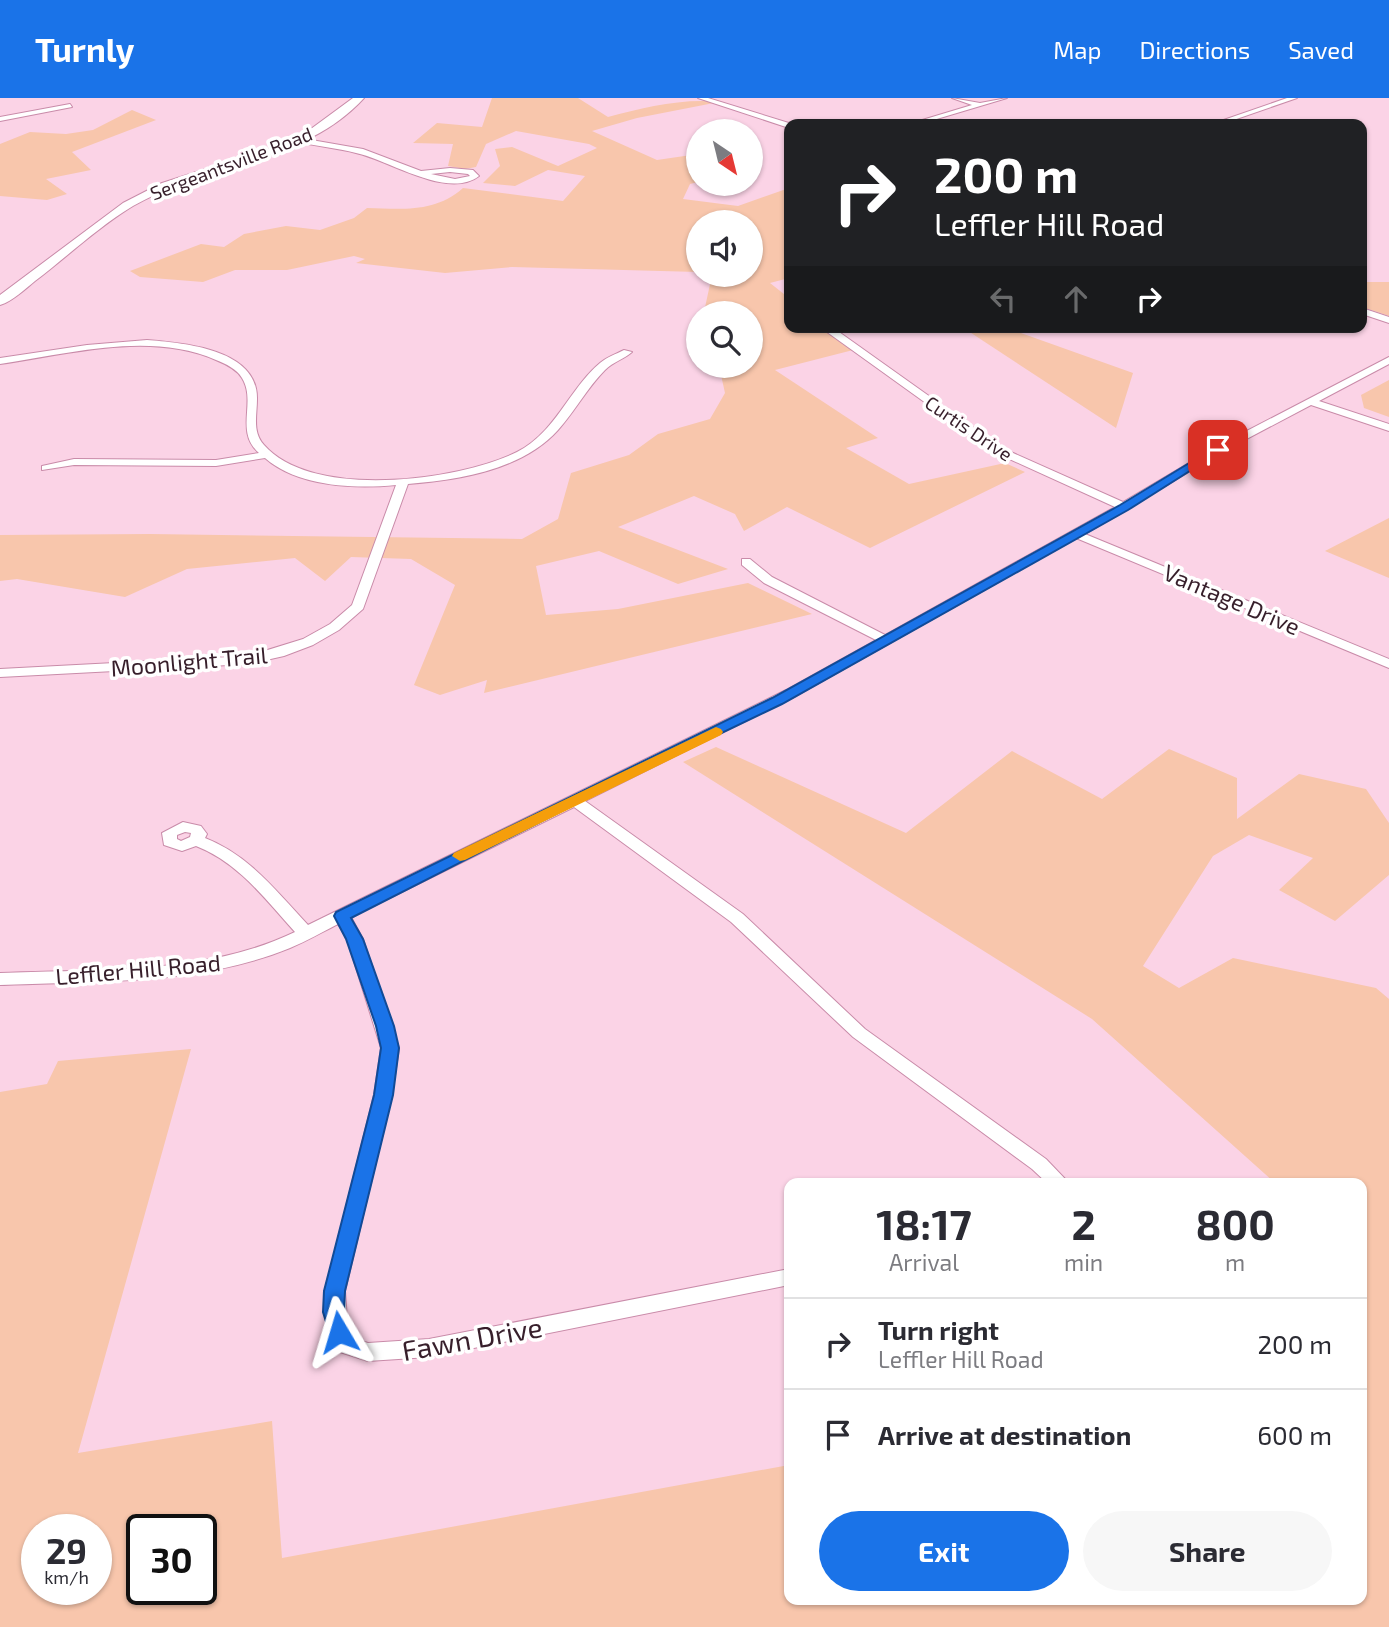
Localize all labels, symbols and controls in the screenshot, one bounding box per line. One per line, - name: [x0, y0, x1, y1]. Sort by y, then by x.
- text: Turnly: [35, 29, 134, 69]
- text: Map: [1053, 35, 1101, 64]
- text: Directions: [1139, 35, 1250, 64]
- text: Saved: [1288, 35, 1354, 64]
- north arrow: [686, 119, 763, 196]
- map controls: [686, 119, 763, 378]
- street label: Sergeantsville Road: [147, 121, 315, 205]
- text: 200 m: [934, 144, 1078, 203]
- icon: right: [819, 147, 910, 238]
- text: Leffler Hill Road: [934, 204, 1164, 242]
- button: sound: [686, 210, 763, 287]
- icon: left: [984, 280, 1022, 318]
- icon: ahead: [1057, 280, 1095, 318]
- icon: right: [1130, 280, 1168, 318]
- button: search: [686, 301, 763, 378]
- street label: Curtis Drive: [921, 390, 1017, 466]
- pin: [1188, 420, 1248, 480]
- icon: arrive: [1199, 431, 1237, 469]
- street label: Vantage Drive: [1160, 558, 1304, 640]
- street label: Moonlight Trail: [109, 640, 269, 682]
- street label: Leffler Hill Road: [54, 948, 222, 990]
- text: 18:17: [876, 1198, 972, 1248]
- text: 2: [1071, 1198, 1096, 1248]
- text: 800: [1196, 1198, 1275, 1248]
- text: Arrival: [889, 1248, 959, 1276]
- text: min: [1064, 1248, 1103, 1276]
- text: m: [1225, 1248, 1245, 1276]
- position arrow: [302, 1295, 376, 1369]
- street label: Fawn Drive: [399, 1309, 545, 1367]
- text: Turn right: [878, 1314, 999, 1345]
- icon: right: [819, 1325, 857, 1363]
- text: 200 m: [1257, 1328, 1332, 1359]
- text: Leffler Hill Road: [878, 1345, 1044, 1373]
- icon: arrive: [819, 1416, 857, 1454]
- text: Arrive at destination: [878, 1419, 1131, 1450]
- text: 600 m: [1257, 1419, 1332, 1450]
- button: Exit: [819, 1511, 1069, 1591]
- button: Share: [1083, 1511, 1332, 1591]
- speed limit sign: 30: [126, 1514, 217, 1605]
- text: 29: [46, 1529, 87, 1571]
- text: km/h: [44, 1566, 89, 1588]

